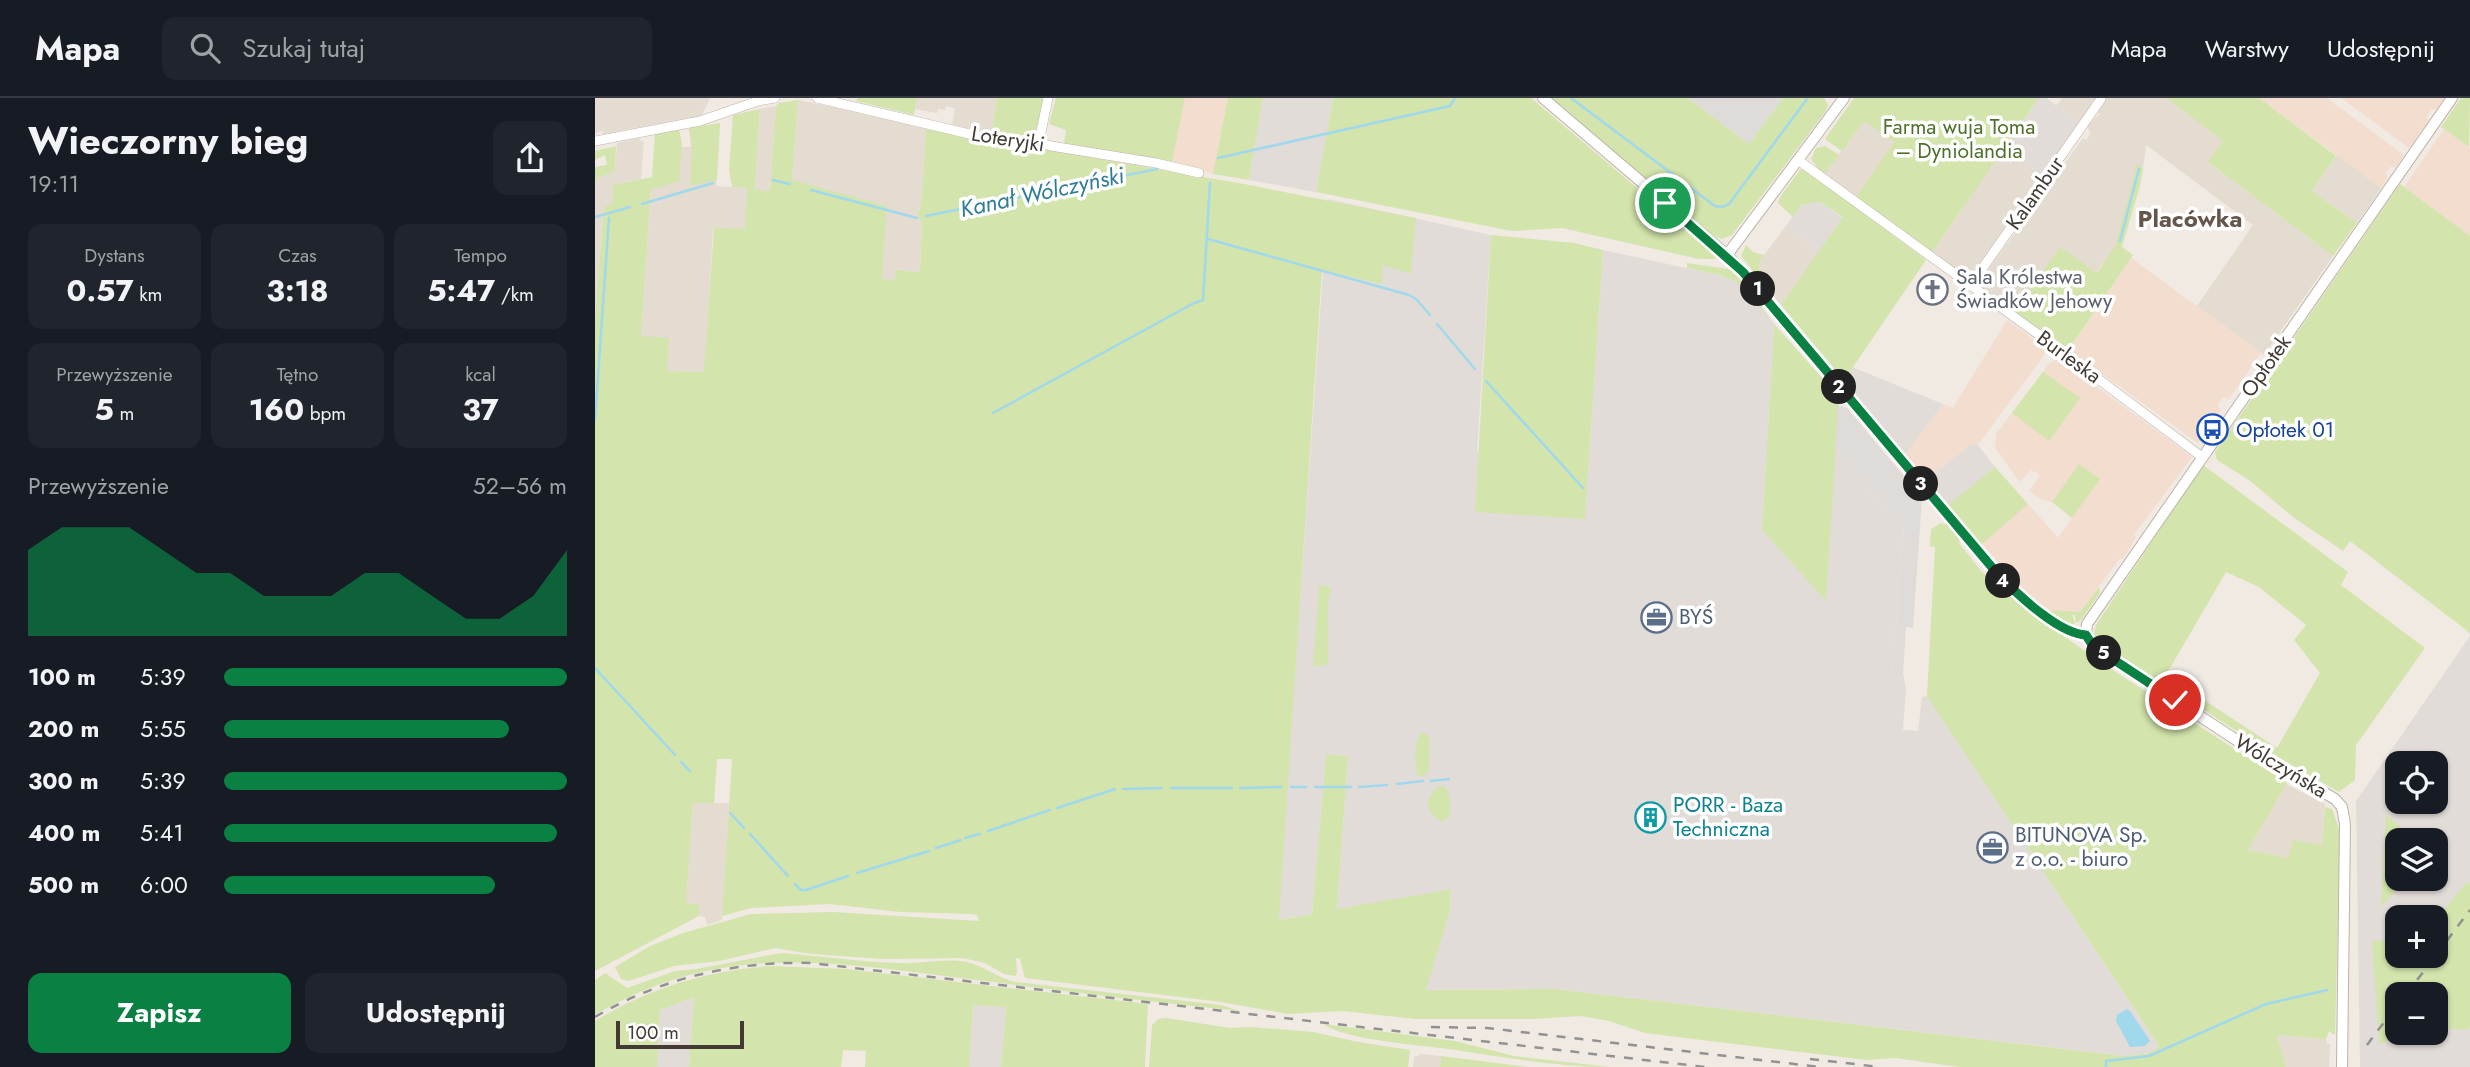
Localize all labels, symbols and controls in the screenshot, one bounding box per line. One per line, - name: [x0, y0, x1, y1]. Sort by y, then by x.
- search box: [162, 17, 652, 80]
- text: Mapa: [35, 25, 120, 72]
- icon: search: [186, 29, 224, 67]
- text: Szukaj tutaj: [242, 29, 365, 67]
- text: Mapa: [2110, 31, 2167, 66]
- text: Warstwy: [2205, 31, 2289, 66]
- text: Udostępnij: [2327, 31, 2435, 66]
- park label: Farma wuja Toma – Dyniolandia: [1883, 112, 2035, 166]
- text: Wieczorny bieg: [28, 113, 309, 168]
- street label: Loteryjki: [969, 118, 1047, 160]
- button: share: [493, 121, 567, 195]
- street label: Kalambur: [1999, 150, 2072, 236]
- water label: Kanał Wólczyński: [957, 158, 1128, 226]
- text: 19:11: [28, 167, 79, 201]
- pin: [1635, 173, 1695, 233]
- icon: arrive: [1646, 184, 1684, 222]
- district label: Placówka: [2137, 201, 2243, 236]
- text: Dystans: [84, 242, 145, 269]
- text: Czas: [278, 242, 317, 269]
- text: Tempo: [454, 242, 507, 269]
- place label: Sala Królestwa Świadków Jehowy: [1956, 262, 2113, 316]
- text: 0.57: [67, 269, 134, 312]
- text: 3:18: [266, 269, 329, 312]
- text: 5:47: [427, 269, 495, 312]
- pin: 1: [1741, 272, 1775, 306]
- church icon: Sala Królestwa Świadków Jehowy: [1916, 272, 1950, 306]
- text: 1: [1753, 275, 1762, 302]
- text: km: [134, 281, 162, 308]
- text: /km: [495, 281, 534, 308]
- street label: Burleska: [2030, 323, 2108, 391]
- street label: Opłotek: [2234, 328, 2299, 403]
- text: Przewyższenie: [56, 361, 173, 388]
- text: Tętno: [277, 361, 318, 388]
- text: kcal: [465, 361, 496, 388]
- pin: 2: [1821, 370, 1857, 404]
- text: 2: [1832, 373, 1845, 400]
- text: 5: [95, 388, 114, 431]
- text: 160: [249, 388, 304, 431]
- text: 37: [462, 388, 499, 431]
- text: m: [114, 400, 134, 427]
- text: bpm: [304, 400, 346, 427]
- bus stop icon: Opłotek 01: [2196, 413, 2230, 447]
- place label: Opłotek 01: [2236, 415, 2334, 445]
- pin: 3: [1903, 466, 1939, 502]
- text: Przewyższenie: [28, 469, 169, 503]
- text: 52–56 m: [473, 469, 567, 503]
- text: 3: [1915, 470, 1926, 497]
- pin: 4: [1985, 564, 2021, 598]
- text: 4: [1996, 567, 2009, 594]
- office icon: BYŚ: [1639, 600, 1673, 634]
- place label: BYŚ: [1679, 602, 1713, 632]
- pin: 5: [2087, 636, 2121, 670]
- text: 5: [2097, 639, 2110, 666]
- text: 100 m: [28, 660, 96, 694]
- text: 5:39: [140, 660, 186, 694]
- pin: [2145, 670, 2205, 730]
- icon: check: [2156, 681, 2194, 719]
- text: 200 m: [28, 712, 99, 746]
- text: 5:55: [140, 712, 186, 746]
- street label: Wólczyńska: [2229, 726, 2333, 806]
- map controls: [2385, 751, 2448, 1045]
- button: locate: [2385, 751, 2448, 814]
- text: 300 m: [28, 764, 99, 798]
- text: 5:39: [140, 764, 186, 798]
- place label: PORR - Baza Techniczna: [1673, 790, 1783, 844]
- building icon: PORR - Baza Techniczna: [1633, 800, 1667, 834]
- text: 400 m: [28, 816, 100, 850]
- text: 5:41: [140, 816, 184, 850]
- place label: BITUNOVA Sp. z o.o. - biuro: [2015, 820, 2148, 874]
- button: layers: [2385, 828, 2448, 891]
- office icon: BITUNOVA Sp. z o.o. - biuro: [1975, 830, 2009, 864]
- text: 500 m: [28, 868, 99, 902]
- text: 6:00: [140, 868, 188, 902]
- button: +: [2385, 905, 2448, 968]
- button: Zapisz: [28, 973, 291, 1053]
- button: Udostępnij: [305, 973, 567, 1053]
- button: −: [2385, 982, 2448, 1045]
- scale bar: [616, 1018, 744, 1050]
- text: 100 m: [627, 1019, 679, 1046]

